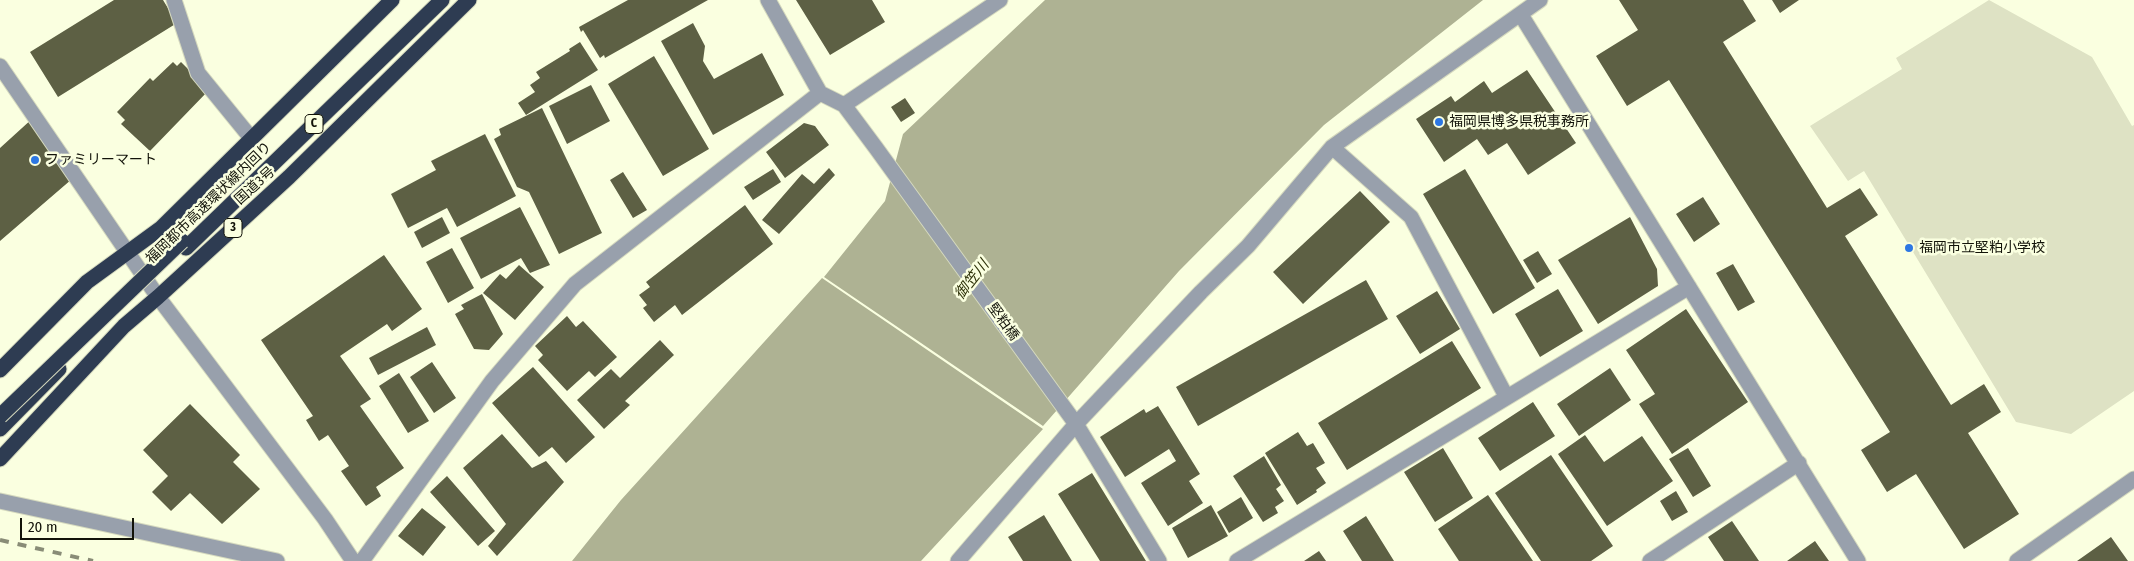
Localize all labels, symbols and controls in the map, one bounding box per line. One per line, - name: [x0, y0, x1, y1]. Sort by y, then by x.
- place label: 福岡県博多県税事務所: [1449, 114, 1589, 130]
- road number: C: [305, 115, 323, 134]
- marker: 福岡県博多県税事務所: [1433, 116, 1445, 128]
- street label: 福岡都市高速環状線内回り: [143, 139, 275, 267]
- place label: ファミリーマート: [45, 152, 157, 168]
- marker: ファミリーマート: [29, 154, 41, 166]
- street label: 国道3号: [231, 164, 279, 208]
- road number: 3: [224, 218, 242, 238]
- place label: 福岡市立堅粕小学校: [1919, 240, 2045, 256]
- marker: 福岡市立堅粕小学校: [1903, 242, 1915, 254]
- water label: 御笠川: [951, 257, 993, 303]
- street label: 堅粕橋: [984, 300, 1022, 344]
- scale bar: [22, 508, 136, 540]
- text: 20 m: [28, 518, 58, 536]

